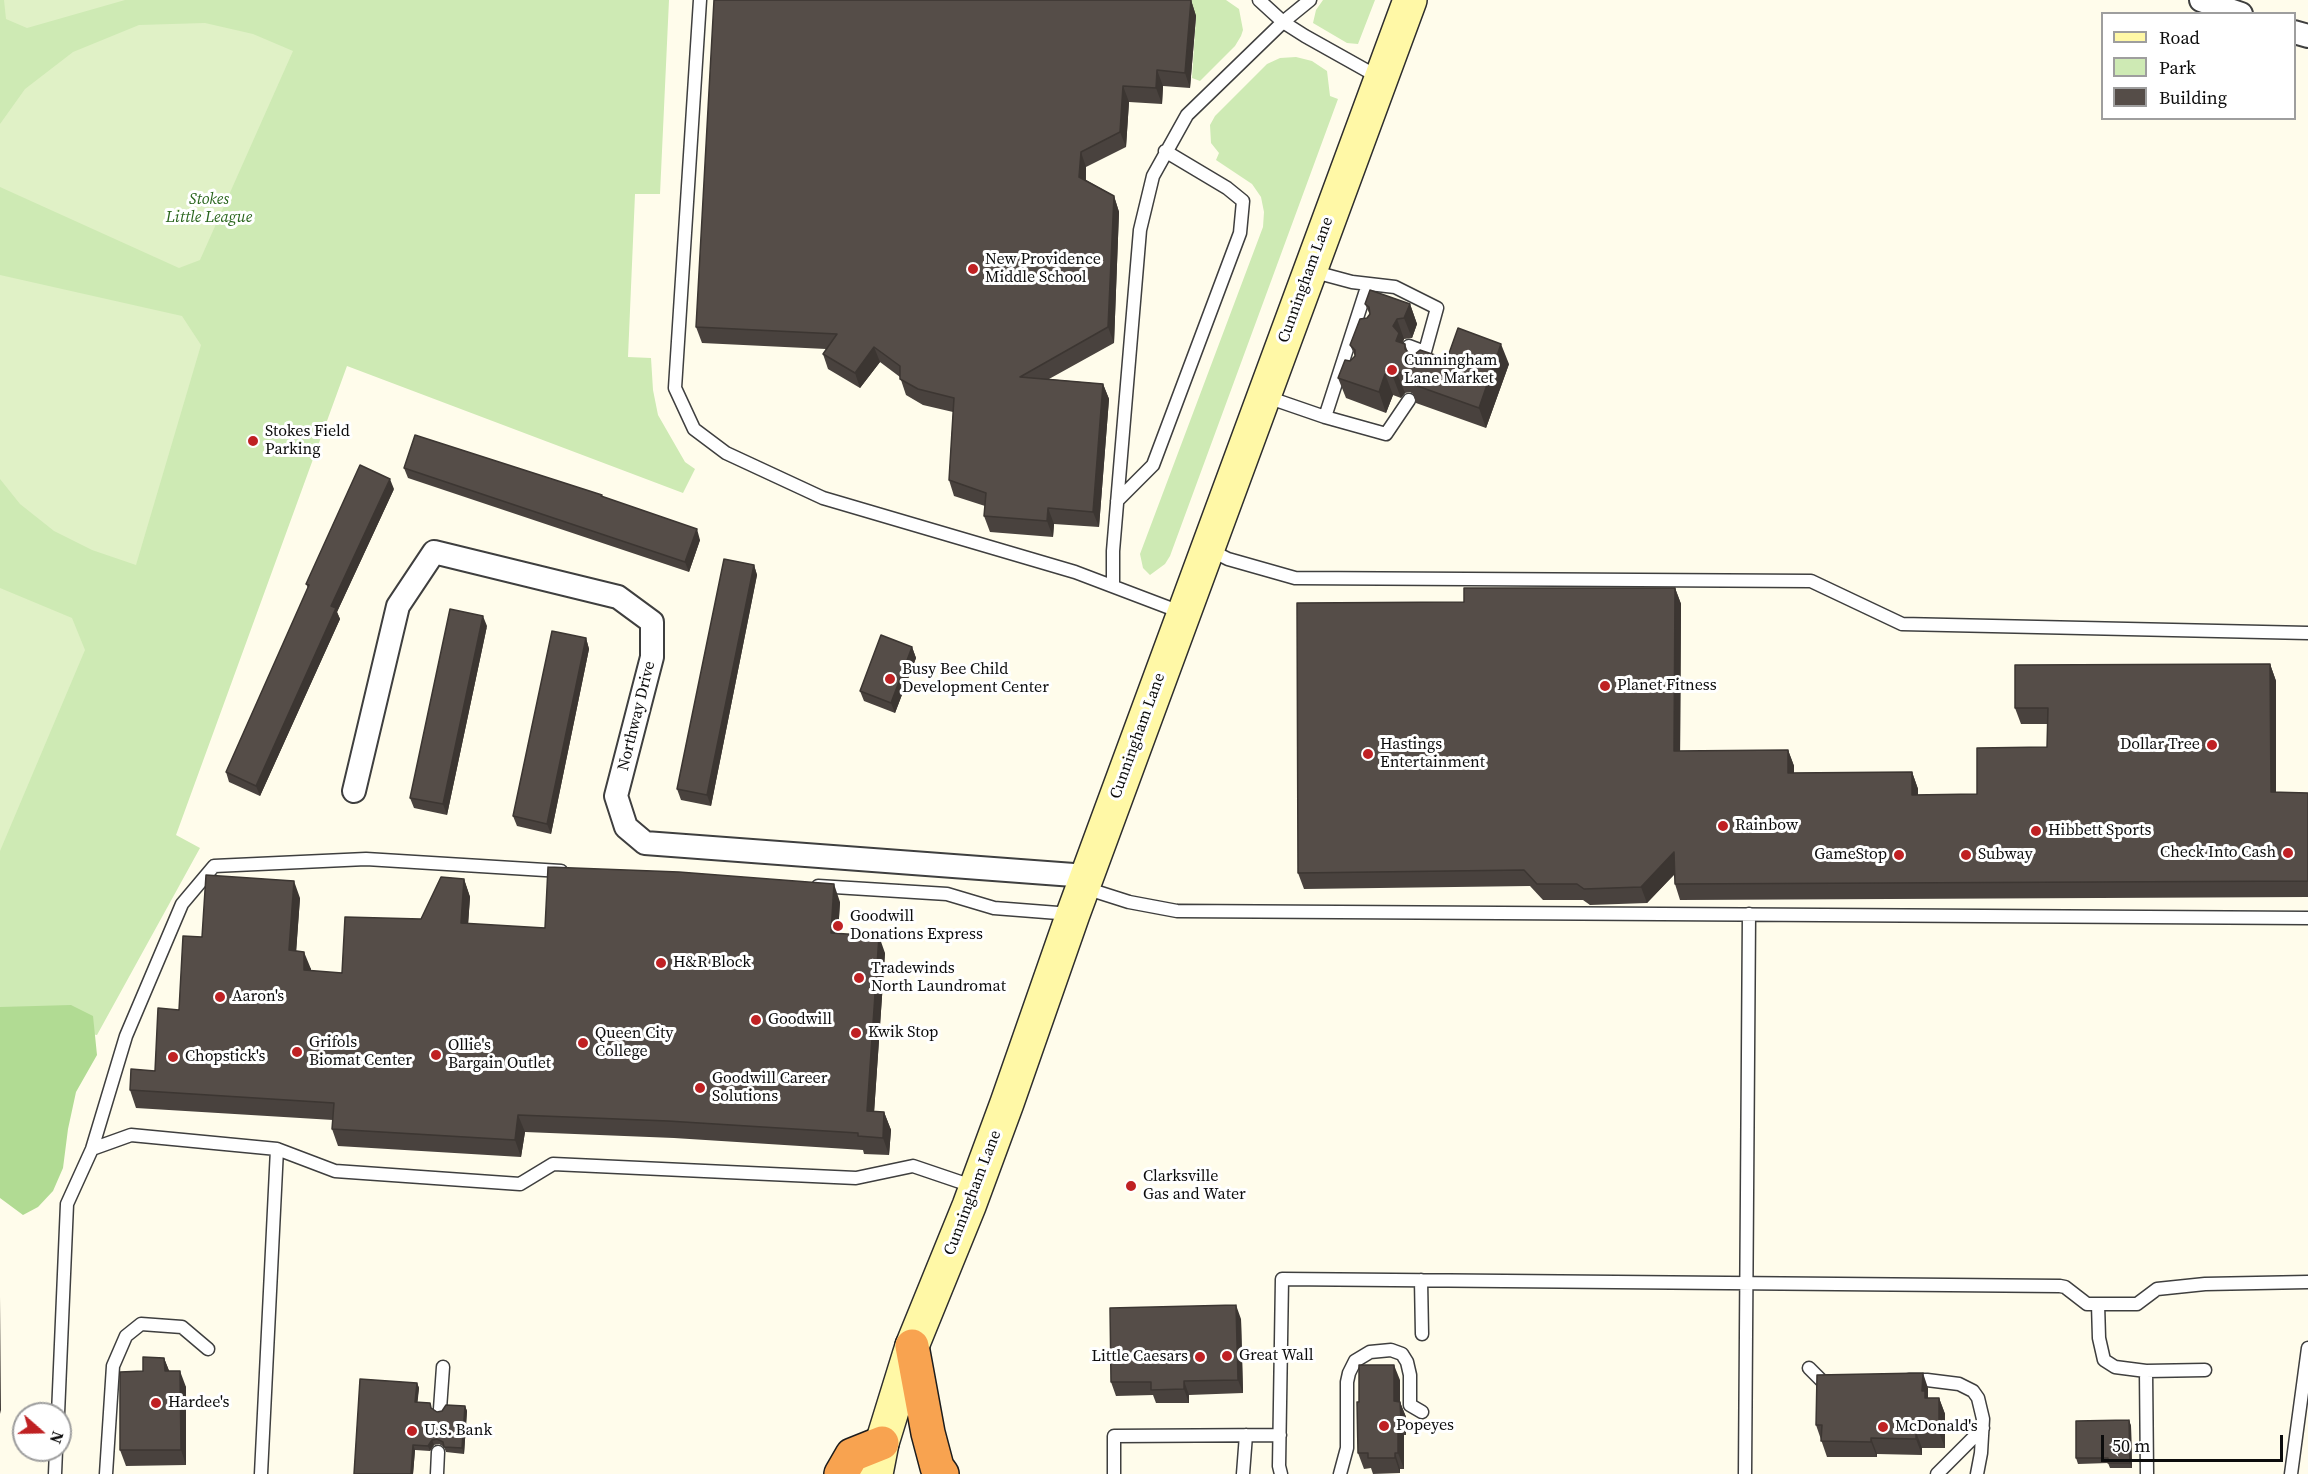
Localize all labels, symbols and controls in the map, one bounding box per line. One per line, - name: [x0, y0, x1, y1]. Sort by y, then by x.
- legend: [2101, 12, 2296, 120]
- text: Road: [2159, 25, 2200, 50]
- text: Park: [2159, 55, 2196, 80]
- text: Building: [2159, 85, 2227, 110]
- park label: Stokes Little League: [166, 190, 252, 228]
- street label: Cunningham Lane: [1274, 214, 1338, 346]
- place label: New Providence Middle School: [985, 250, 1101, 288]
- marker: New Providence Middle School: [966, 262, 980, 276]
- place label: Cunningham Lane Market: [1404, 351, 1497, 389]
- marker: Cunningham Lane Market: [1385, 363, 1399, 377]
- place label: Stokes Field Parking: [265, 422, 350, 460]
- marker: Stokes Field Parking: [246, 434, 260, 448]
- street label: Northway Drive: [614, 659, 660, 773]
- place label: Busy Bee Child Development Center: [902, 660, 1049, 698]
- street label: Cunningham Lane: [1106, 670, 1170, 802]
- marker: Busy Bee Child Development Center: [883, 672, 897, 686]
- place label: Planet Fitness: [1617, 676, 1717, 696]
- marker: Planet Fitness: [1598, 679, 1612, 693]
- place label: Hastings Entertainment: [1380, 735, 1485, 773]
- place label: Dollar Tree: [2120, 735, 2200, 755]
- marker: Dollar Tree: [2205, 738, 2219, 752]
- marker: Hastings Entertainment: [1361, 747, 1375, 761]
- place label: Rainbow: [1735, 816, 1798, 836]
- marker: Rainbow: [1716, 819, 1730, 833]
- place label: Hibbett Sports: [2048, 821, 2151, 841]
- marker: Hibbett Sports: [2029, 824, 2043, 838]
- place label: Check Into Cash: [2160, 843, 2276, 863]
- place label: GameStop: [1814, 845, 1887, 865]
- place label: Subway: [1978, 845, 2033, 865]
- marker: Check Into Cash: [2281, 846, 2295, 860]
- marker: GameStop: [1892, 848, 1906, 862]
- marker: Subway: [1959, 848, 1973, 862]
- place label: Goodwill Donations Express: [850, 907, 983, 945]
- marker: Goodwill Donations Express: [831, 919, 845, 933]
- place label: H&R Block: [673, 953, 751, 973]
- marker: H&R Block: [654, 956, 668, 970]
- place label: Tradewinds North Laundromat: [871, 959, 1006, 997]
- marker: Tradewinds North Laundromat: [852, 971, 866, 985]
- place label: Aaron's: [232, 987, 284, 1007]
- marker: Aaron's: [213, 990, 227, 1004]
- place label: Goodwill: [768, 1010, 832, 1030]
- marker: Goodwill: [749, 1013, 763, 1027]
- place label: Kwik Stop: [868, 1023, 938, 1043]
- place label: Queen City College: [595, 1024, 673, 1062]
- marker: Kwik Stop: [849, 1026, 863, 1040]
- place label: Grifols Biomat Center: [309, 1033, 412, 1071]
- place label: Ollie's Bargain Outlet: [448, 1036, 551, 1074]
- marker: Queen City College: [576, 1036, 590, 1050]
- marker: Grifols Biomat Center: [290, 1045, 304, 1059]
- place label: Chopstick's: [185, 1047, 265, 1067]
- marker: Ollie's Bargain Outlet: [429, 1048, 443, 1062]
- marker: Chopstick's: [166, 1050, 180, 1064]
- place label: Goodwill Career Solutions: [712, 1069, 828, 1107]
- marker: Goodwill Career Solutions: [693, 1081, 707, 1095]
- street label: Cunningham Lane: [940, 1128, 1006, 1258]
- place label: Clarksville Gas and Water: [1143, 1167, 1246, 1205]
- marker: Clarksville Gas and Water: [1124, 1179, 1138, 1193]
- place label: Great Wall: [1239, 1346, 1314, 1366]
- place label: Little Caesars: [1092, 1347, 1188, 1367]
- marker: Great Wall: [1220, 1349, 1234, 1363]
- marker: Little Caesars: [1193, 1350, 1207, 1364]
- place label: Hardee's: [168, 1393, 229, 1413]
- marker: Hardee's: [149, 1396, 163, 1410]
- north arrow: [12, 1402, 72, 1462]
- place label: Popeyes: [1396, 1416, 1454, 1436]
- place label: McDonald's: [1895, 1417, 1978, 1437]
- marker: Popeyes: [1377, 1419, 1391, 1433]
- marker: McDonald's: [1876, 1420, 1890, 1434]
- place label: U.S. Bank: [424, 1421, 492, 1441]
- scale bar: [2104, 1423, 2286, 1461]
- marker: U.S. Bank: [405, 1424, 419, 1438]
- text: N: [45, 1428, 69, 1447]
- text: 50 m: [2112, 1433, 2150, 1458]

